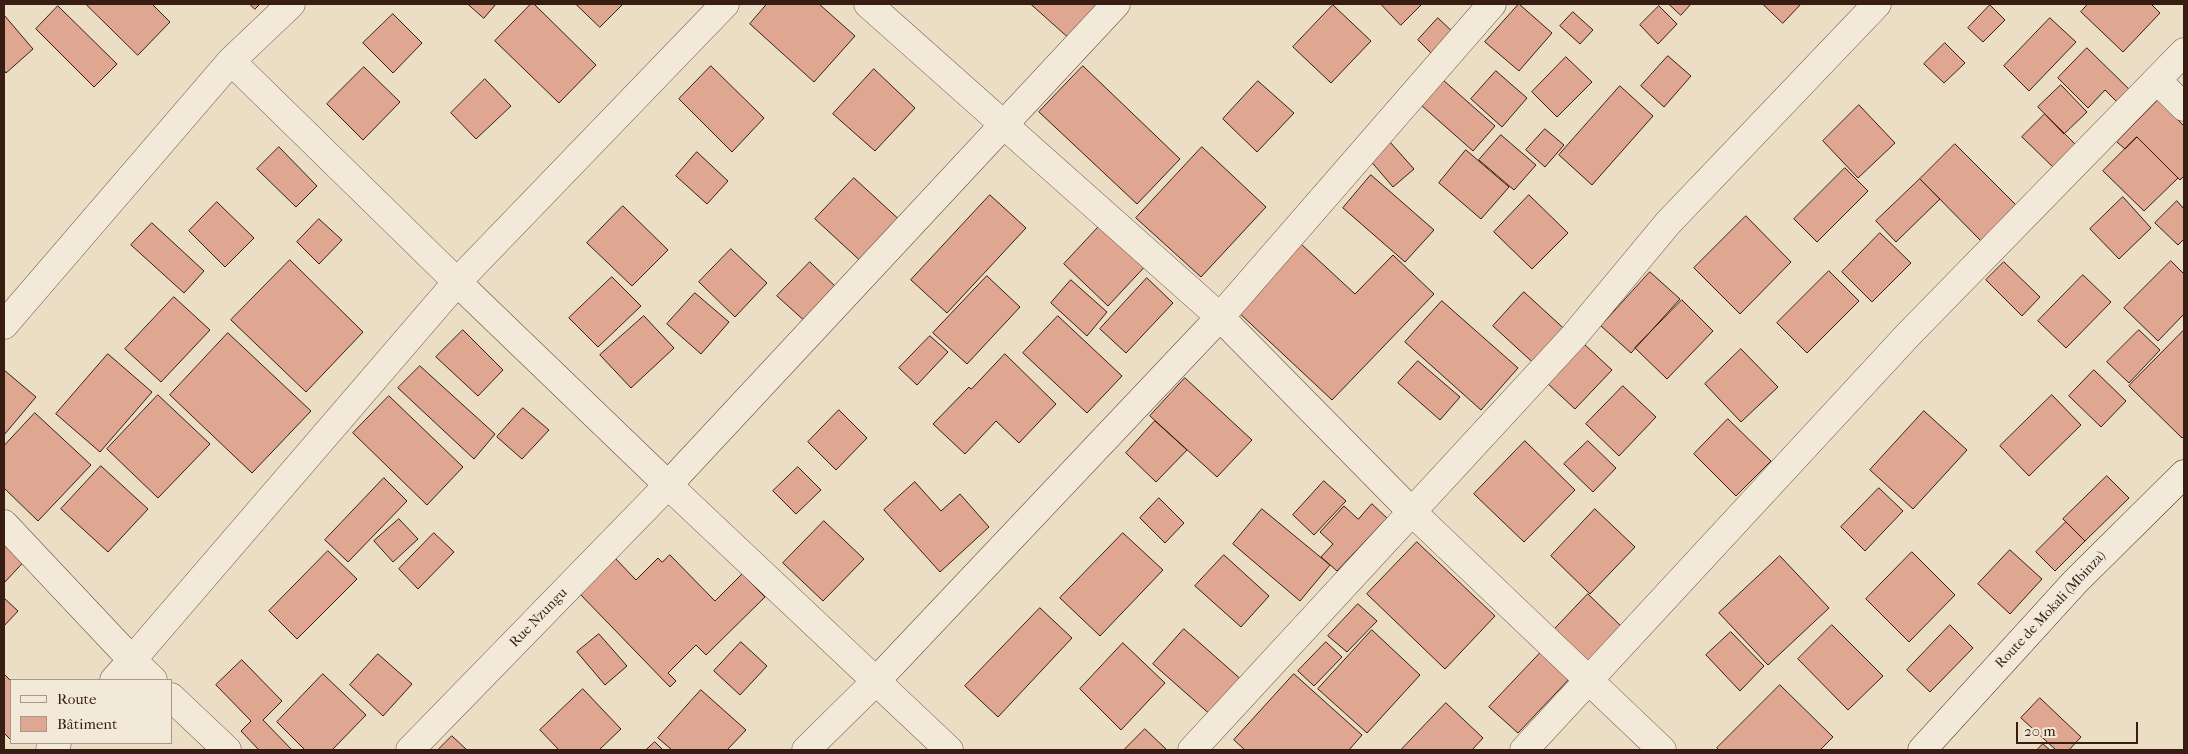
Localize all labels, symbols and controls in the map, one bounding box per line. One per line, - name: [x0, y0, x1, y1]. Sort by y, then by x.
- street label: Route de Mokali (Mbinza): [1992, 548, 2110, 672]
- street label: Rue Nzungu: [507, 585, 571, 651]
- legend: [10, 679, 172, 744]
- text: Route: [57, 690, 96, 708]
- scale bar: [2018, 712, 2140, 744]
- text: Bâtiment: [57, 715, 117, 733]
- text: 20 m: [2024, 722, 2056, 740]

